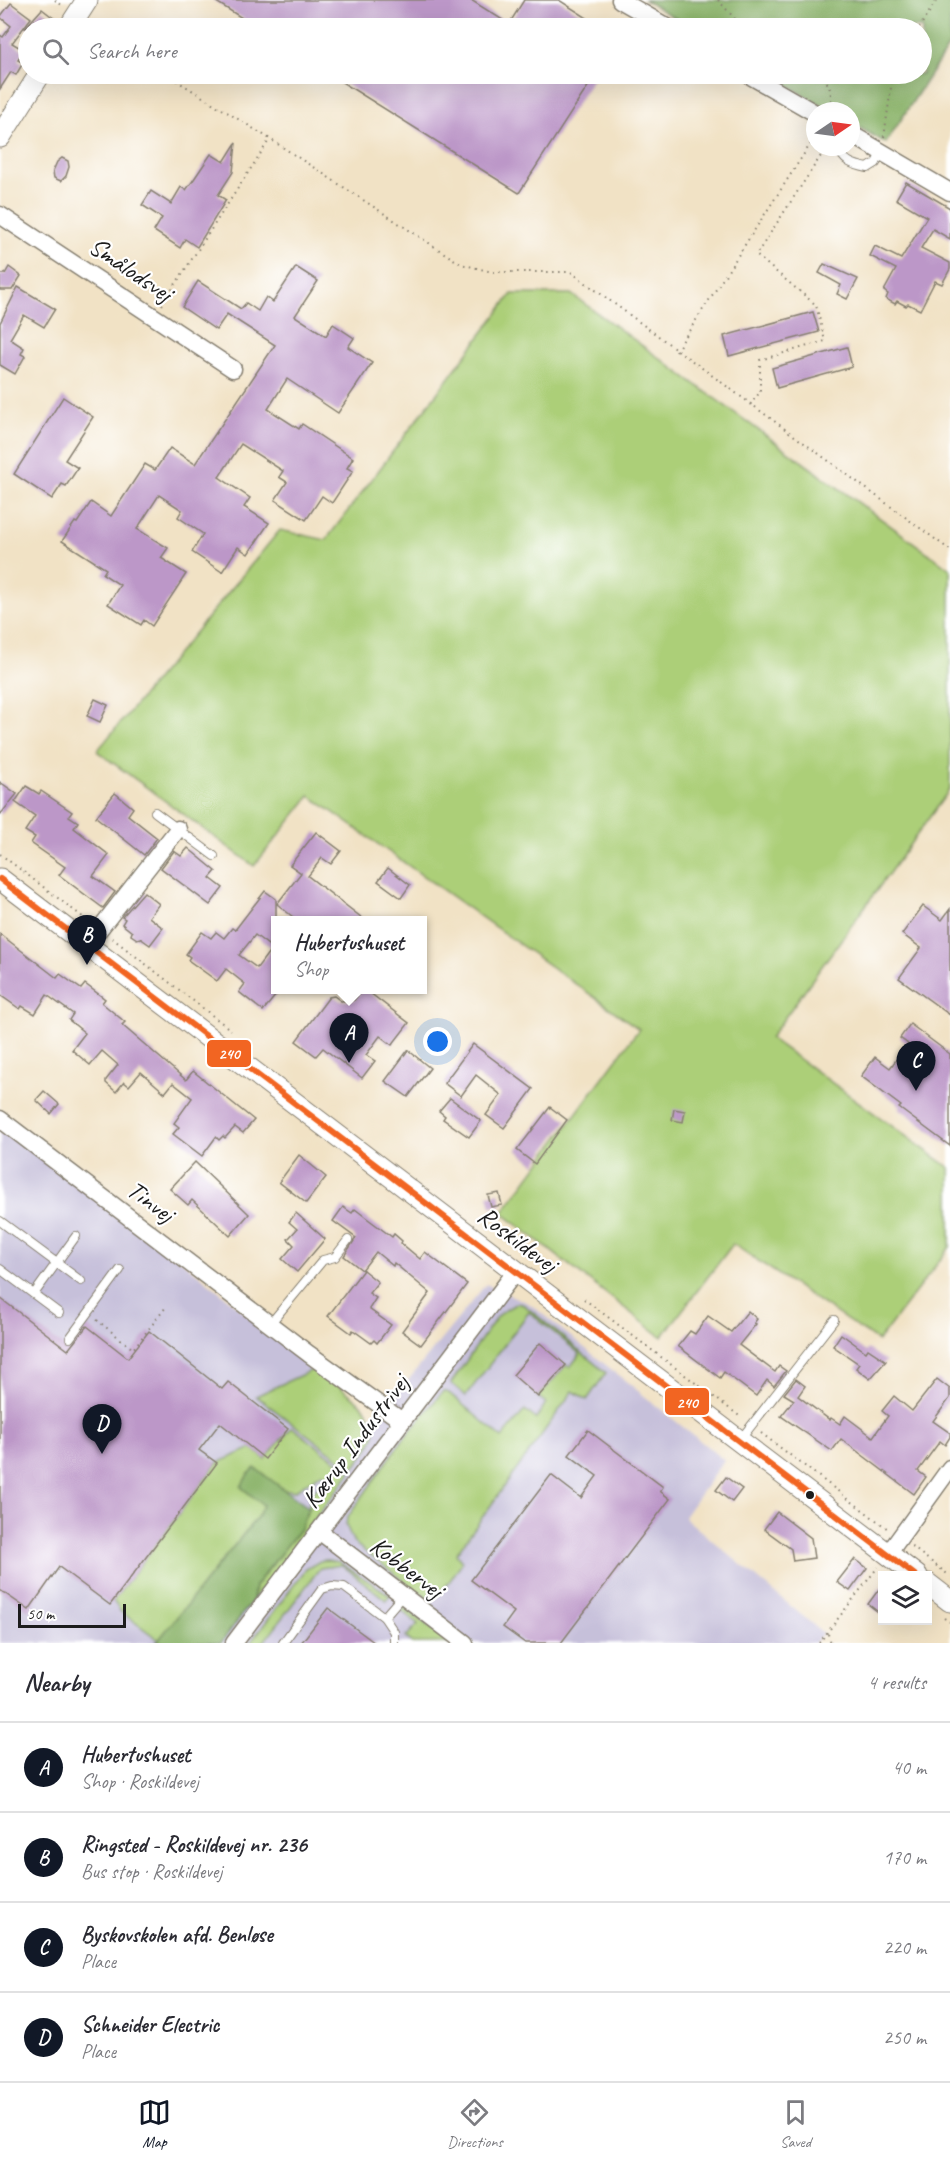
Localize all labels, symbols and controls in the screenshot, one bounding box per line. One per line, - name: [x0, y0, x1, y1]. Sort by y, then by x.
- search box: [18, 18, 932, 84]
- icon: search: [39, 35, 72, 68]
- text: Search here: [87, 37, 177, 65]
- north arrow: [806, 102, 860, 156]
- street label: Smålodsvej: [83, 230, 182, 311]
- pin: B: [68, 916, 106, 965]
- popup: [271, 916, 427, 994]
- text: Hubertushuset: [294, 929, 404, 957]
- text: Shop: [294, 957, 328, 982]
- pin: A: [330, 1014, 368, 1063]
- your location: [423, 1027, 452, 1056]
- line badge: 240: [206, 1039, 252, 1068]
- pin: C: [896, 1042, 936, 1091]
- text: 240: [218, 1044, 242, 1064]
- street label: Tinvej: [120, 1173, 183, 1231]
- street label: Roskildevej: [471, 1199, 566, 1282]
- street label: Kærup Industrivej: [294, 1366, 418, 1515]
- line badge: 240: [664, 1387, 710, 1416]
- text: 240: [676, 1393, 700, 1413]
- pin: D: [82, 1404, 122, 1454]
- unlabelled marker: [804, 1489, 816, 1501]
- street label: Kobbervej: [363, 1529, 453, 1608]
- map controls: [878, 1571, 932, 1625]
- button: layers: [878, 1571, 932, 1625]
- scale bar: [18, 1601, 126, 1628]
- text: 50 m: [27, 1604, 54, 1624]
- text: Nearby: [24, 1666, 89, 1699]
- text: 4 results: [867, 1670, 926, 1695]
- text: Hubertushuset: [81, 1741, 190, 1769]
- text: A: [38, 1755, 49, 1780]
- text: 40 m: [892, 1755, 926, 1780]
- text: Shop · Roskildevej: [81, 1769, 199, 1794]
- text: Ringsted - Roskildevej nr. 236: [81, 1831, 307, 1859]
- text: B: [38, 1845, 49, 1870]
- text: 170 m: [883, 1845, 926, 1870]
- text: Bus stop · Roskildevej: [81, 1859, 222, 1884]
- text: Byskovskolen afd. Benløse: [81, 1921, 273, 1949]
- text: C: [39, 1935, 48, 1960]
- text: 220 m: [883, 1935, 926, 1960]
- text: Place: [81, 1949, 116, 1974]
- text: Schneider Electric: [81, 2011, 219, 2039]
- text: D: [38, 2025, 49, 2050]
- text: 250 m: [883, 2025, 926, 2050]
- text: Place: [81, 2039, 116, 2064]
- tab: Map: [138, 2096, 171, 2152]
- tab: Directions: [447, 2096, 503, 2152]
- tab: Saved: [779, 2096, 812, 2152]

